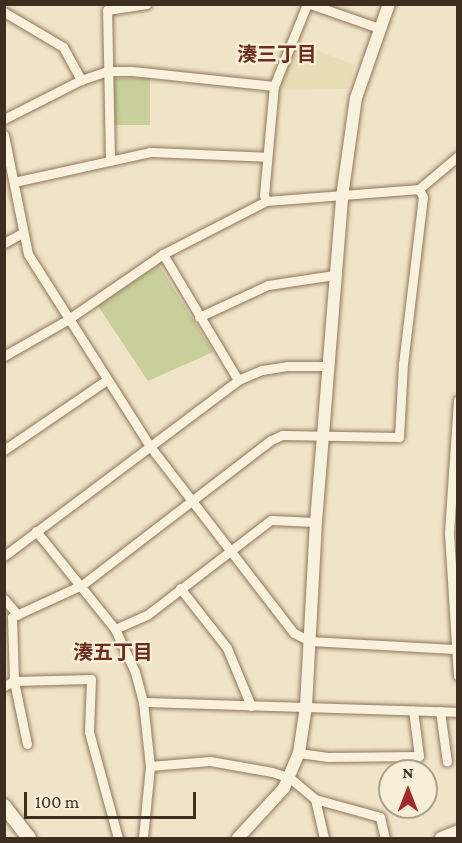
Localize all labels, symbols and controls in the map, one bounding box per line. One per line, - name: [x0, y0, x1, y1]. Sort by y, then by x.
- district label: 湊三丁目: [237, 42, 317, 66]
- district label: 湊五丁目: [73, 640, 153, 664]
- north arrow: [378, 759, 438, 819]
- text: N: [403, 764, 413, 781]
- scale bar: [27, 780, 200, 818]
- text: 100 m: [35, 792, 79, 812]

